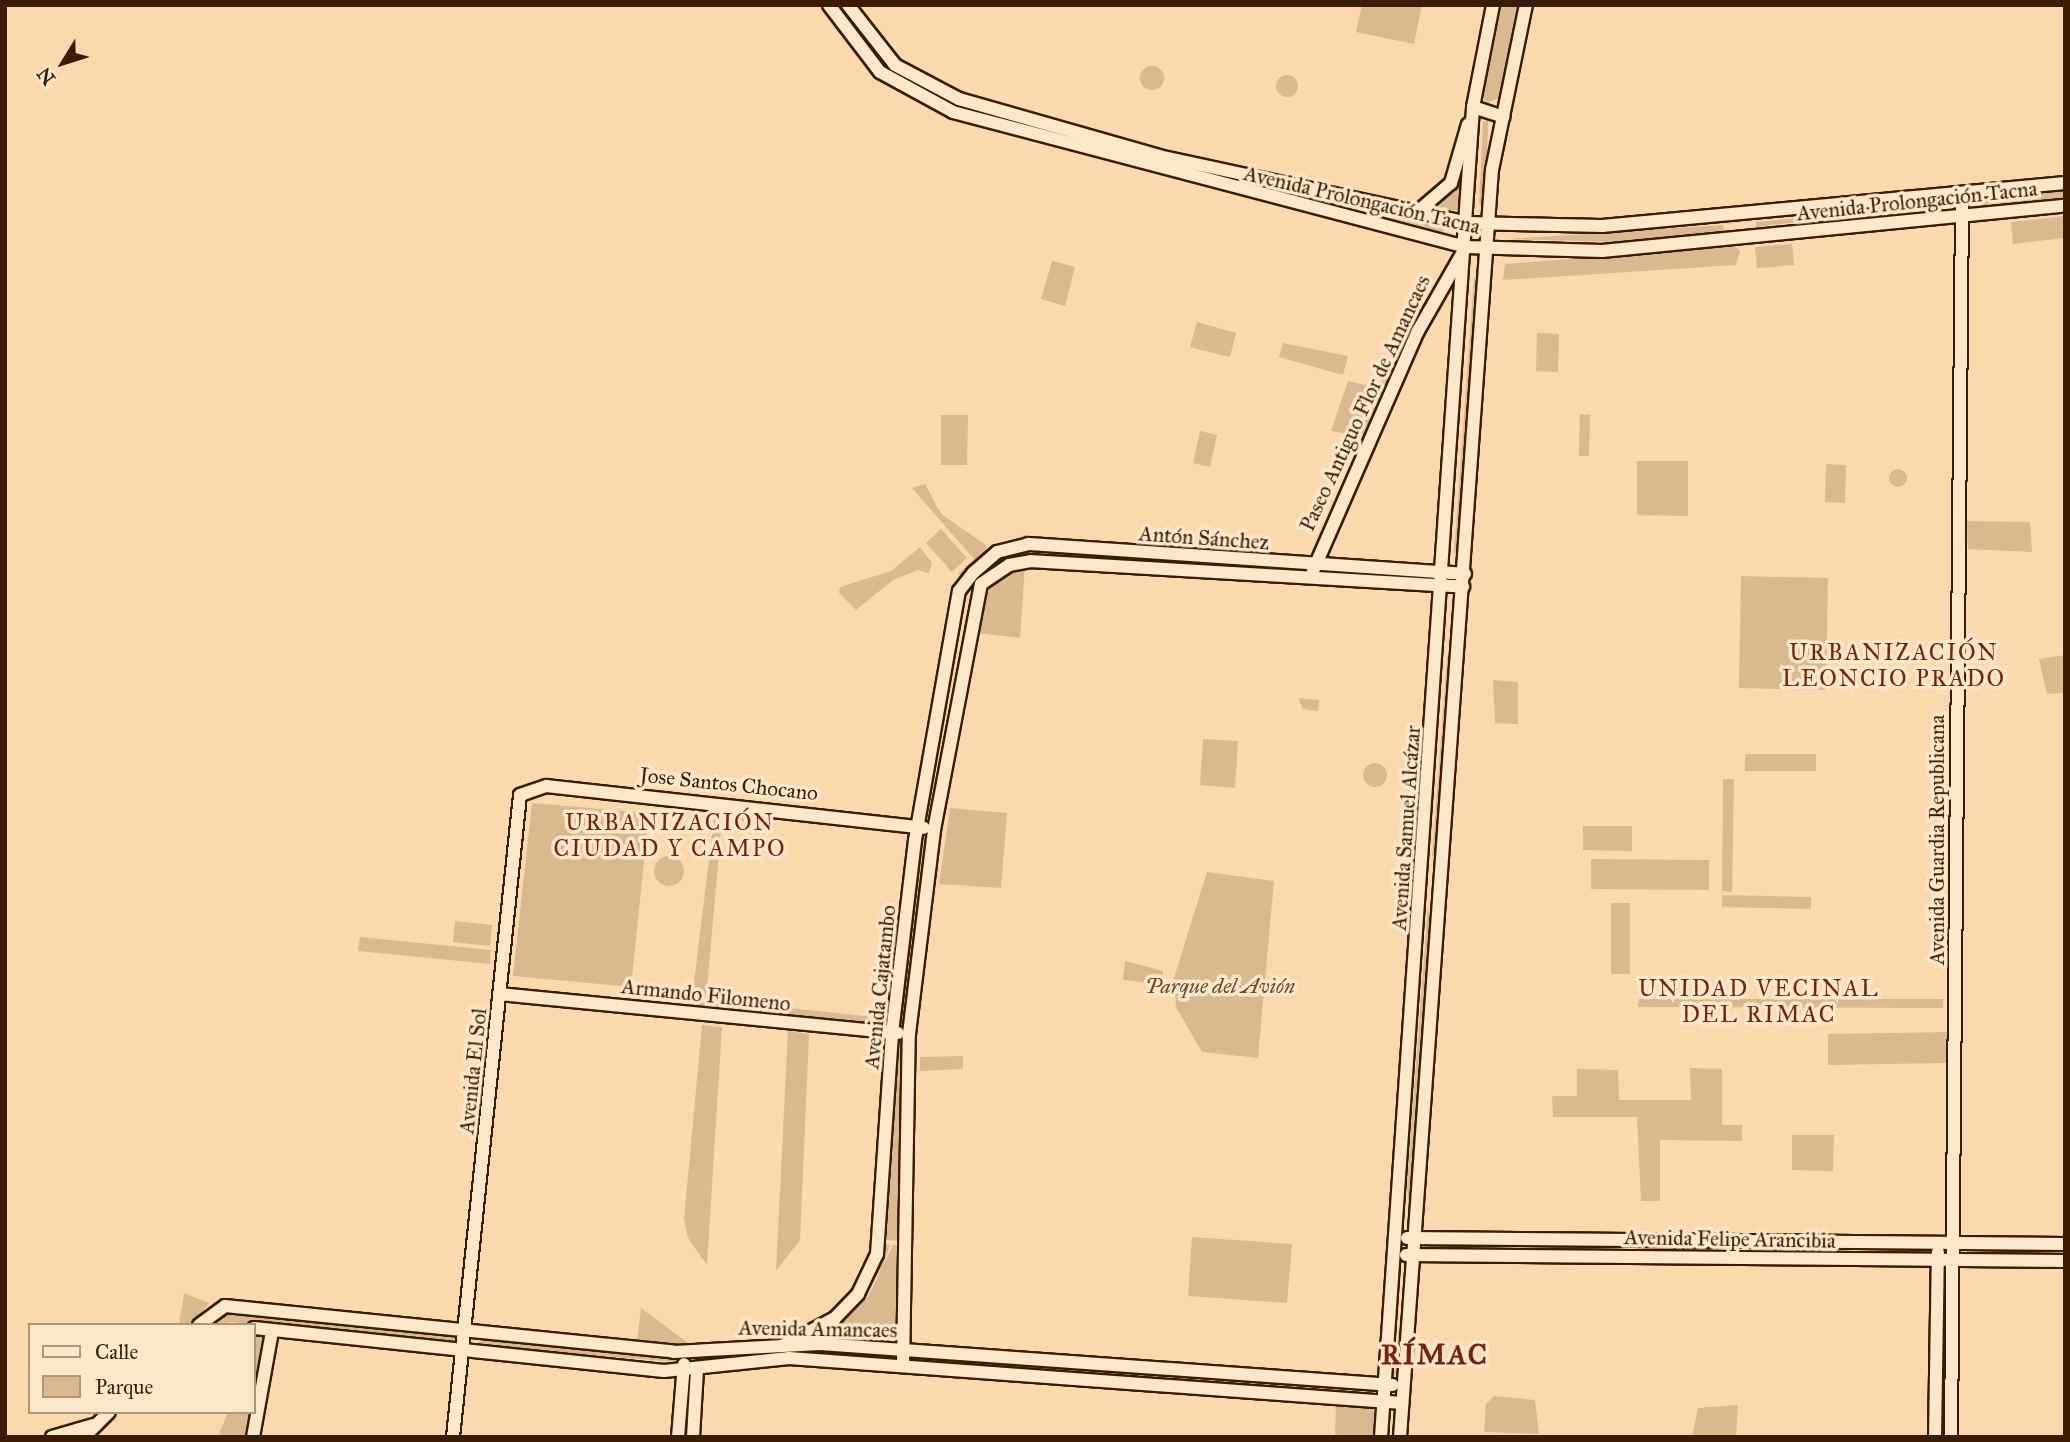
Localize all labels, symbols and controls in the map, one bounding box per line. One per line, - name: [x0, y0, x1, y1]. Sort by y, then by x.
- north arrow: [28, 28, 98, 98]
- text: N: [32, 63, 60, 90]
- street label: Avenida Prolongación Tacna: [1241, 161, 1483, 239]
- street label: Avenida Prolongación Tacna: [1795, 176, 2039, 226]
- street label: Paseo Antiguo Flor de Amancaes: [1294, 271, 1436, 535]
- street label: Antón Sánchez: [1138, 521, 1270, 555]
- district label: URBANIZACIÓN LEONCIO PRADO: [1784, 638, 2004, 692]
- street label: Avenida Guardia Republicana: [1924, 715, 1950, 965]
- street label: Avenida Samuel Alcázar: [1386, 725, 1426, 931]
- street label: Jose Santos Chocano: [639, 762, 819, 806]
- district label: URBANIZACIÓN CIUDAD Y CAMPO: [555, 808, 785, 862]
- street label: Avenida Cajatambo: [859, 904, 901, 1070]
- park label: Parque del Avión: [1145, 973, 1295, 999]
- street label: Armando Filomeno: [620, 974, 792, 1016]
- district label: UNIDAD VECINAL DEL RIMAC: [1640, 974, 1878, 1028]
- street label: Avenida El Sol: [454, 1007, 492, 1135]
- street label: Avenida Felipe Arancibia: [1624, 1225, 1836, 1253]
- street label: Avenida Amancaes: [738, 1315, 898, 1343]
- legend: [28, 1323, 256, 1414]
- district label: RÍMAC: [1382, 1338, 1488, 1372]
- text: Calle: [95, 1339, 138, 1365]
- text: Parque: [95, 1374, 153, 1400]

